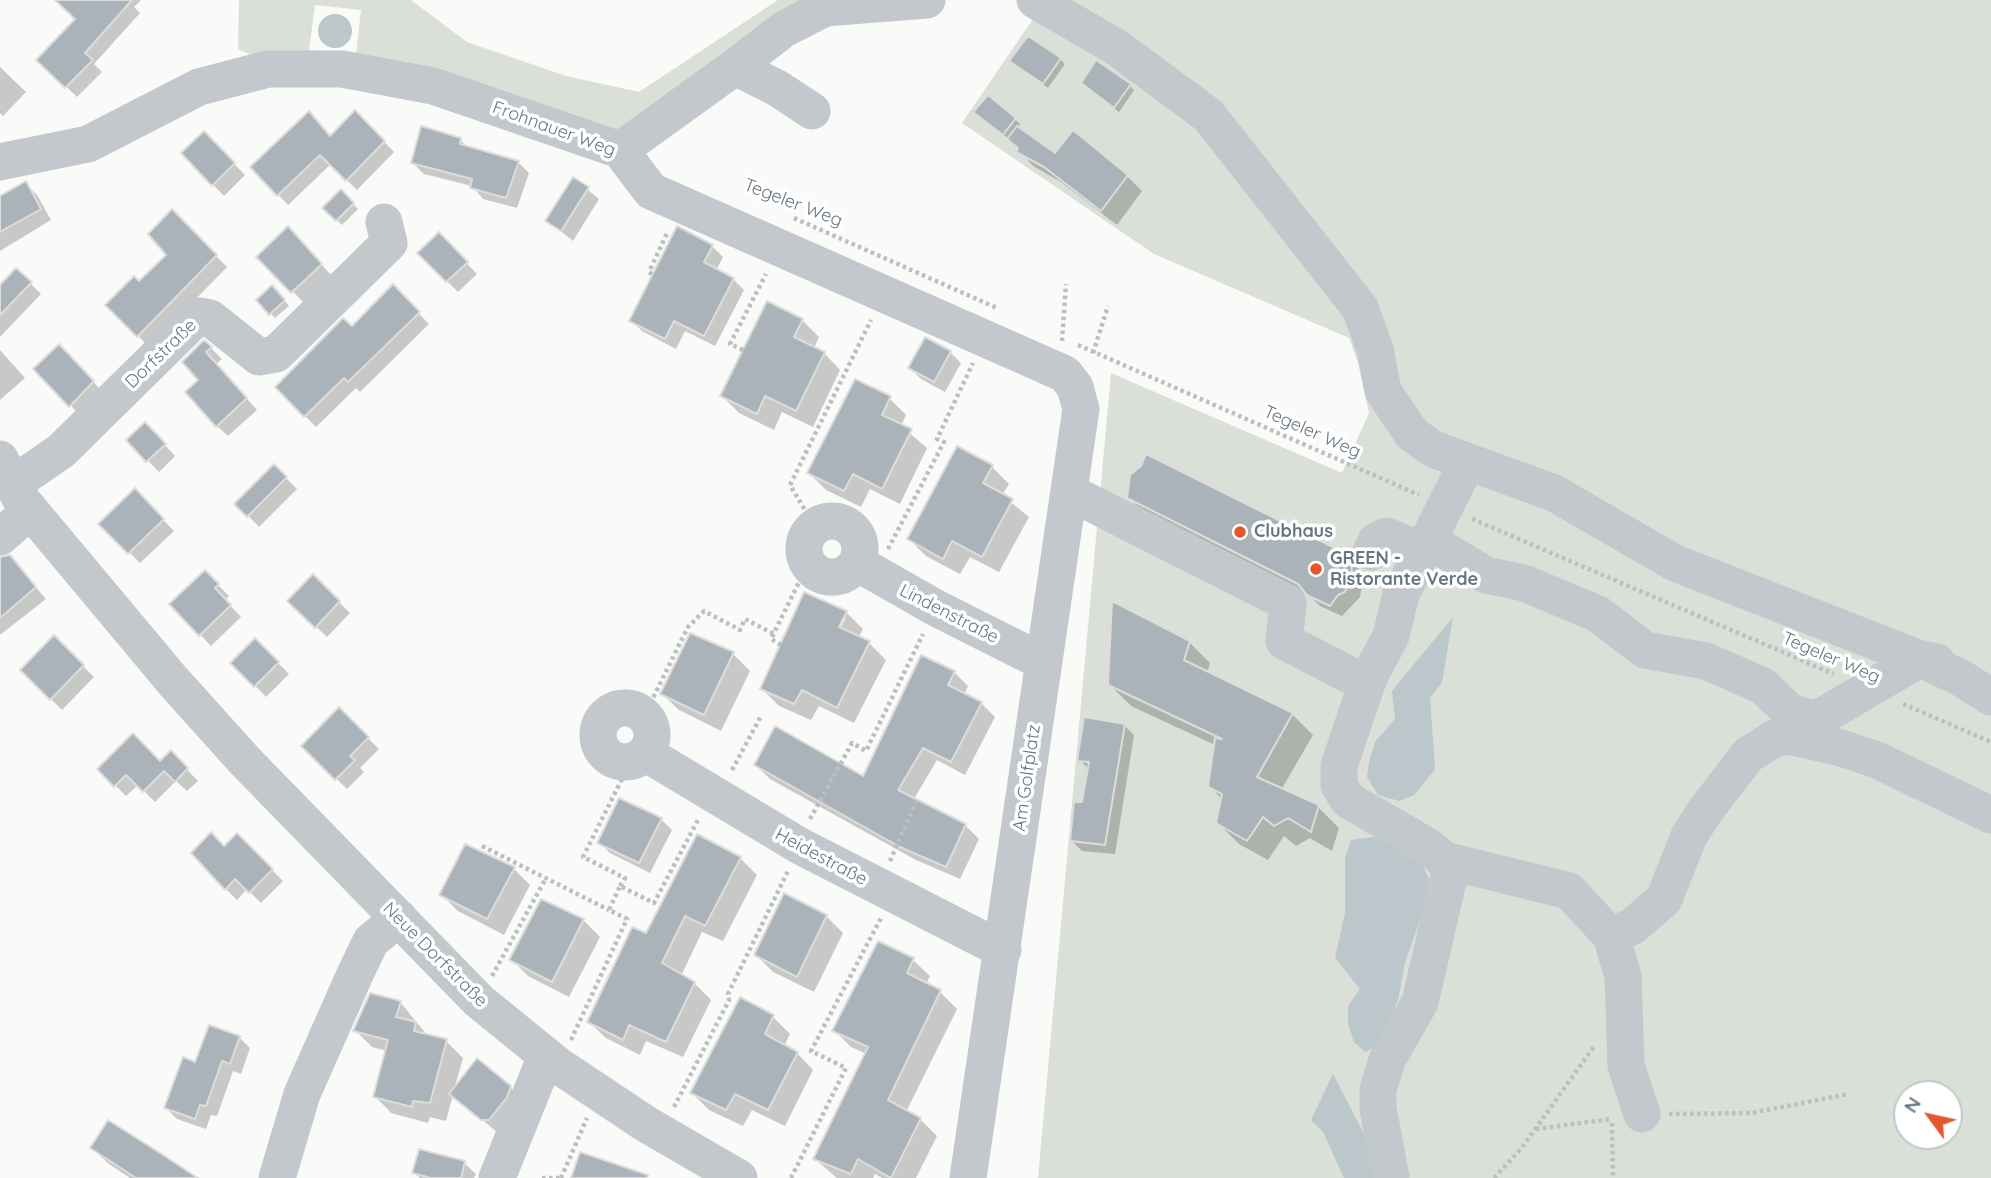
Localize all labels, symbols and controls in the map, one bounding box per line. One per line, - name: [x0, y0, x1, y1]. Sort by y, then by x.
- street label: Frohnauer Weg: [489, 97, 619, 161]
- street label: Tegeler Weg: [740, 174, 846, 232]
- street label: Dorfstraße: [121, 315, 201, 393]
- street label: Tegeler Weg: [1260, 401, 1364, 463]
- place label: Clubhaus: [1254, 521, 1333, 543]
- marker: Clubhaus: [1232, 524, 1248, 540]
- place label: GREEN - Ristorante Verde: [1330, 548, 1478, 590]
- marker: GREEN - Ristorante Verde: [1308, 561, 1324, 577]
- street label: Lindenstraße: [896, 580, 1002, 648]
- street label: Tegeler Weg: [1779, 628, 1883, 688]
- street label: Am Golfplatz: [1009, 723, 1045, 833]
- street label: Heidestraße: [771, 824, 871, 890]
- street label: Neue Dorfstraße: [378, 898, 492, 1012]
- north arrow: [1893, 1080, 1963, 1150]
- text: N: [1898, 1092, 1926, 1117]

